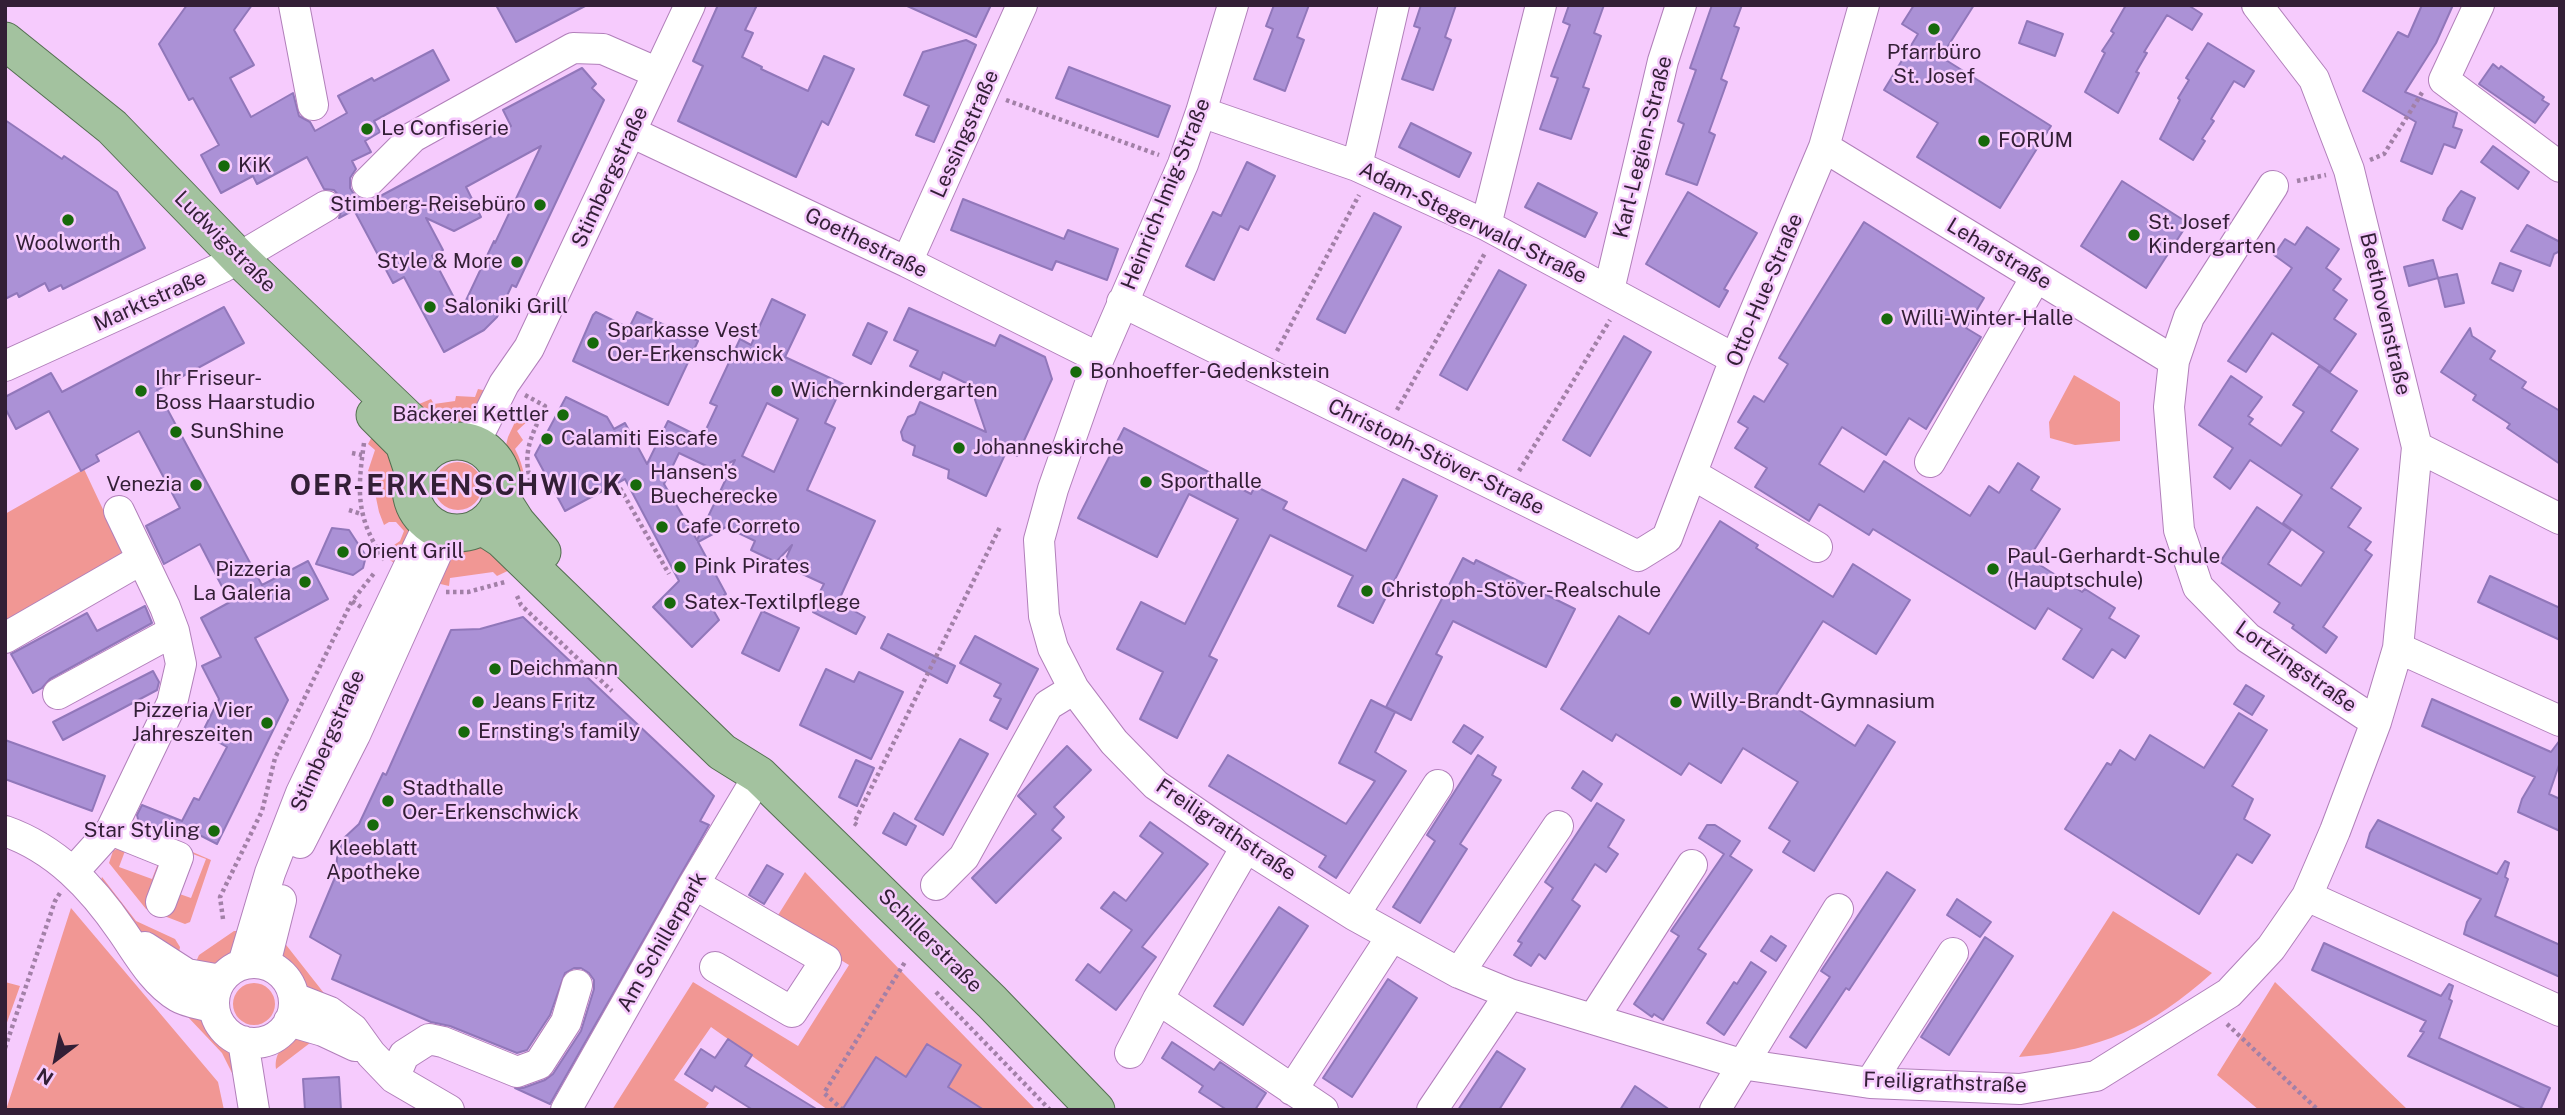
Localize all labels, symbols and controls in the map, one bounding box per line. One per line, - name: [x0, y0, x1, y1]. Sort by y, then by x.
- marker: Pfarrbüro St. Josef: [1926, 21, 1942, 37]
- place label: Pfarrbüro St. Josef: [1887, 40, 1981, 90]
- street label: Karl-Legien-Straße: [1608, 53, 1678, 241]
- street label: Lessingstraße: [926, 66, 1004, 202]
- street label: Heinrich-Imig-Straße: [1116, 94, 1216, 294]
- street label: Stimbergstraße: [566, 103, 654, 251]
- place label: Le Confiserie: [381, 116, 509, 142]
- marker: Le Confiserie: [359, 121, 375, 137]
- place label: FORUM: [1998, 128, 2073, 154]
- marker: FORUM: [1976, 133, 1992, 149]
- place label: KiK: [238, 153, 272, 179]
- street label: Adam-Stegerwald-Straße: [1355, 157, 1591, 289]
- marker: KiK: [216, 158, 232, 174]
- street label: Ludwigstraße: [169, 186, 281, 298]
- place label: Stimberg-Reisebüro: [330, 192, 526, 218]
- marker: Stimberg-Reisebüro: [532, 197, 548, 213]
- street label: Goethestraße: [801, 203, 931, 283]
- street label: Otto-Hue-Straße: [1721, 210, 1809, 370]
- place label: St. Josef Kindergarten: [2148, 210, 2276, 260]
- marker: Woolworth: [60, 212, 76, 228]
- street label: Leharstraße: [1942, 213, 2056, 295]
- marker: St. Josef Kindergarten: [2126, 227, 2142, 243]
- street label: Beethovenstraße: [2354, 230, 2416, 398]
- place label: Woolworth: [16, 231, 120, 257]
- place label: Style & More: [377, 249, 503, 275]
- marker: Style & More: [509, 254, 525, 270]
- street label: Marktstraße: [90, 265, 210, 337]
- place label: Saloniki Grill: [444, 294, 568, 320]
- marker: Saloniki Grill: [422, 299, 438, 315]
- place label: Willi-Winter-Halle: [1901, 306, 2073, 332]
- marker: Willi-Winter-Halle: [1879, 311, 1895, 327]
- place label: Sparkasse Vest Oer-Erkenschwick: [607, 318, 784, 368]
- marker: Sparkasse Vest Oer-Erkenschwick: [585, 335, 601, 351]
- place label: Bonhoeffer-Gedenkstein: [1090, 359, 1330, 385]
- marker: Bonhoeffer-Gedenkstein: [1068, 364, 1084, 380]
- place label: Ihr Friseur- Boss Haarstudio: [155, 366, 315, 416]
- place label: Wichernkindergarten: [791, 378, 998, 404]
- marker: Ihr Friseur- Boss Haarstudio: [133, 383, 149, 399]
- marker: Wichernkindergarten: [769, 383, 785, 399]
- street label: Christoph-Stöver-Straße: [1324, 394, 1548, 520]
- place label: Bäckerei Kettler: [392, 402, 549, 428]
- marker: Bäckerei Kettler: [555, 407, 571, 423]
- place label: SunShine: [190, 419, 284, 445]
- marker: SunShine: [168, 424, 184, 440]
- place label: Calamiti Eiscafe: [561, 426, 718, 452]
- marker: Calamiti Eiscafe: [539, 431, 555, 447]
- place label: Johanneskirche: [973, 435, 1124, 461]
- marker: Johanneskirche: [951, 440, 967, 456]
- place label: Hansen's Buecherecke: [650, 460, 778, 510]
- district label: OER-ERKENSCHWICK: [292, 469, 622, 503]
- place label: Sporthalle: [1160, 469, 1262, 495]
- place label: Venezia: [106, 472, 182, 498]
- marker: Sporthalle: [1138, 474, 1154, 490]
- marker: Venezia: [188, 477, 204, 493]
- marker: Hansen's Buecherecke: [628, 477, 644, 493]
- place label: Cafe Correto: [676, 514, 800, 540]
- marker: Cafe Correto: [654, 519, 670, 535]
- place label: Orient Grill: [357, 539, 464, 565]
- marker: Orient Grill: [335, 544, 351, 560]
- place label: Paul-Gerhardt-Schule (Hauptschule): [2007, 544, 2220, 594]
- place label: Pink Pirates: [694, 554, 810, 580]
- place label: Pizzeria La Galeria: [193, 557, 291, 607]
- marker: Pink Pirates: [672, 559, 688, 575]
- marker: Paul-Gerhardt-Schule (Hauptschule): [1985, 561, 2001, 577]
- marker: Pizzeria La Galeria: [297, 574, 313, 590]
- place label: Christoph-Stöver-Realschule: [1381, 578, 1661, 604]
- marker: Christoph-Stöver-Realschule: [1359, 583, 1375, 599]
- place label: Satex-Textilpflege: [684, 590, 860, 616]
- marker: Satex-Textilpflege: [662, 595, 678, 611]
- street label: Lortzingstraße: [2231, 616, 2361, 718]
- place label: Deichmann: [509, 656, 618, 682]
- marker: Deichmann: [487, 661, 503, 677]
- street label: Stimbergstraße: [285, 666, 371, 816]
- place label: Jeans Fritz: [492, 689, 595, 715]
- place label: Willy-Brandt-Gymnasium: [1690, 689, 1935, 715]
- marker: Jeans Fritz: [470, 694, 486, 710]
- marker: Willy-Brandt-Gymnasium: [1668, 694, 1684, 710]
- place label: Pizzeria Vier Jahreszeiten: [132, 698, 253, 748]
- marker: Pizzeria Vier Jahreszeiten: [259, 715, 275, 731]
- place label: Ernsting's family: [478, 719, 640, 745]
- marker: Ernsting's family: [456, 724, 472, 740]
- street label: Freiligrathstraße: [1151, 774, 1301, 886]
- place label: Stadthalle Oer-Erkenschwick: [402, 776, 579, 826]
- marker: Stadthalle Oer-Erkenschwick: [380, 793, 396, 809]
- marker: Kleeblatt Apotheke: [365, 817, 381, 833]
- place label: Star Styling: [83, 818, 200, 844]
- marker: Star Styling: [206, 823, 222, 839]
- place label: Kleeblatt Apotheke: [326, 836, 420, 886]
- street label: Am Schillerpark: [612, 868, 712, 1016]
- street label: Schillerstraße: [873, 884, 987, 998]
- north arrow: [21, 1024, 91, 1094]
- text: N: [33, 1064, 57, 1090]
- street label: Freiligrathstraße: [1863, 1068, 2027, 1098]

